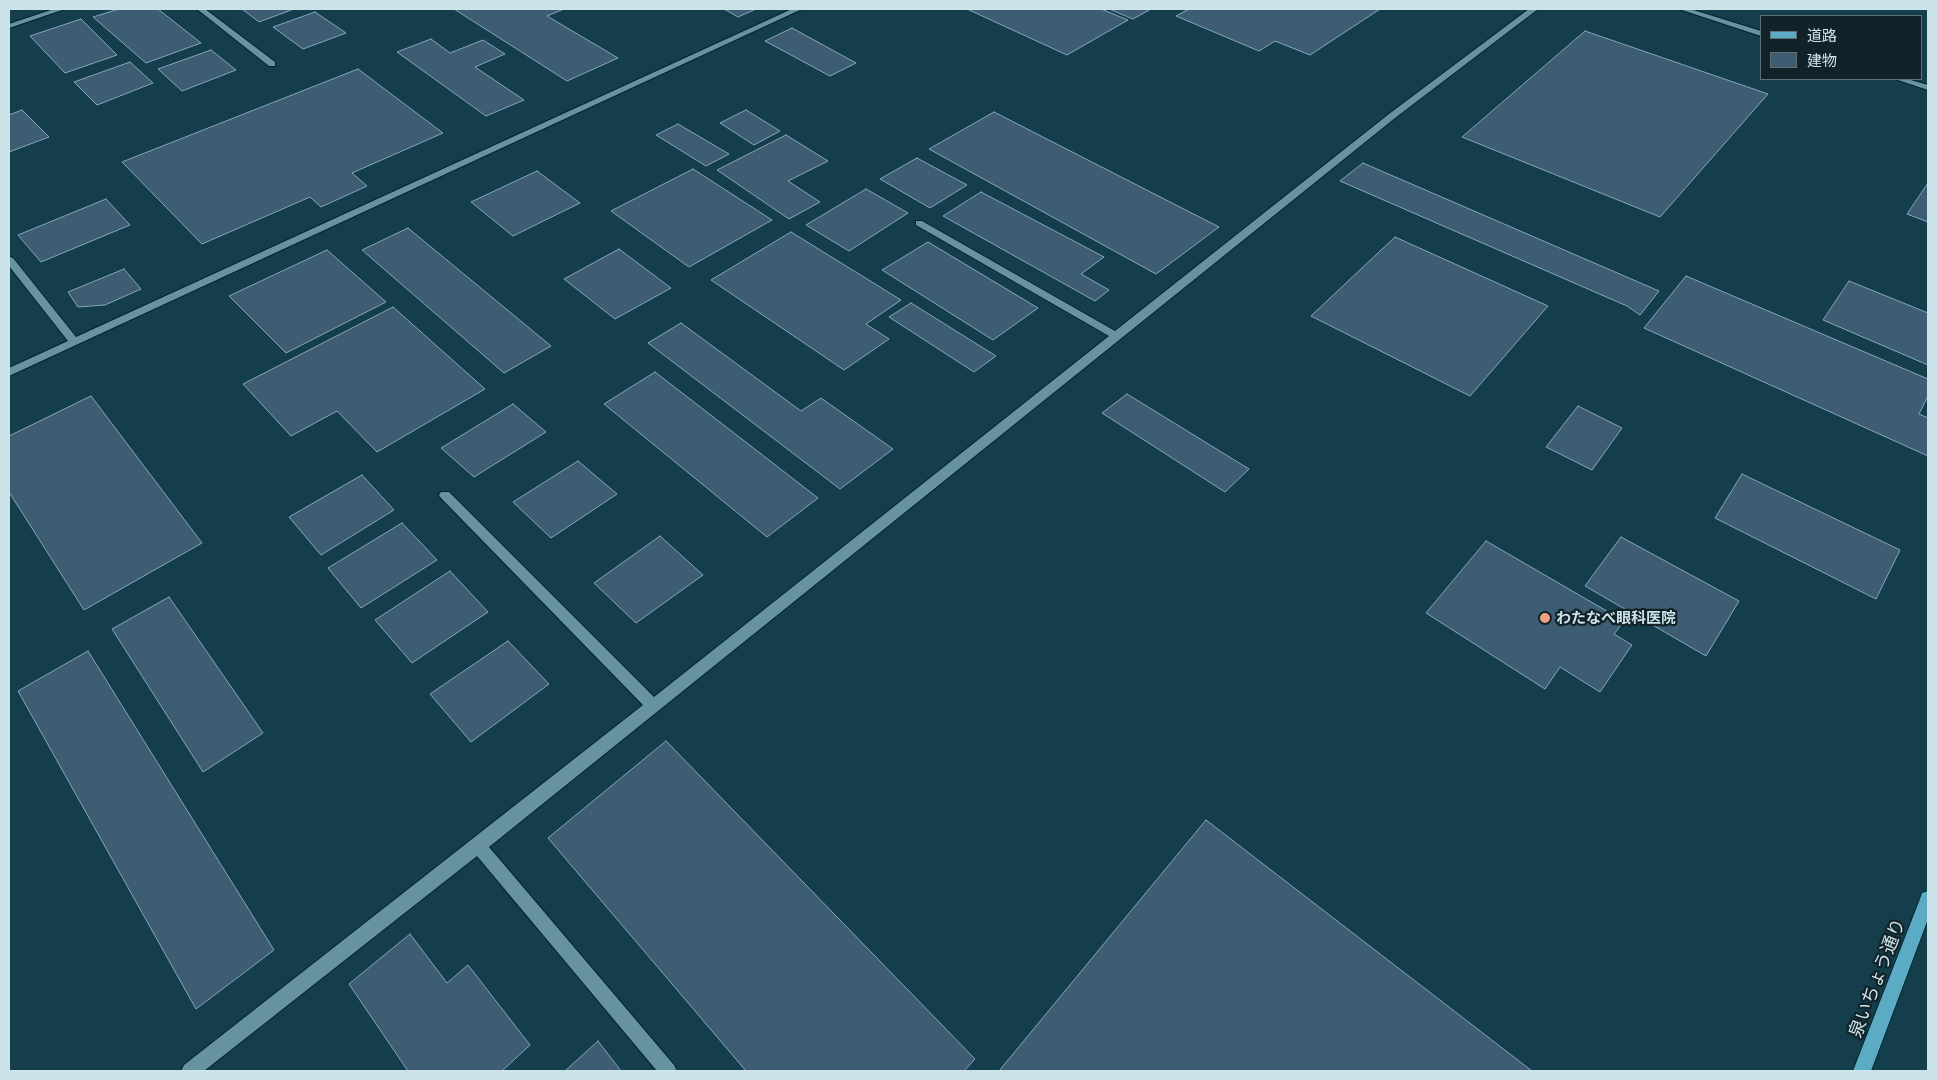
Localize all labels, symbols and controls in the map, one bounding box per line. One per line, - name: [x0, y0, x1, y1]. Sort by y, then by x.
- legend: [1760, 15, 1922, 80]
- text: 道路: [1807, 26, 1837, 44]
- text: 建物: [1807, 51, 1837, 69]
- place label: わたなべ眼科医院: [1556, 609, 1676, 627]
- marker: わたなべ眼科医院: [1538, 611, 1552, 625]
- street label: 泉いちょう通り: [1844, 915, 1910, 1041]

